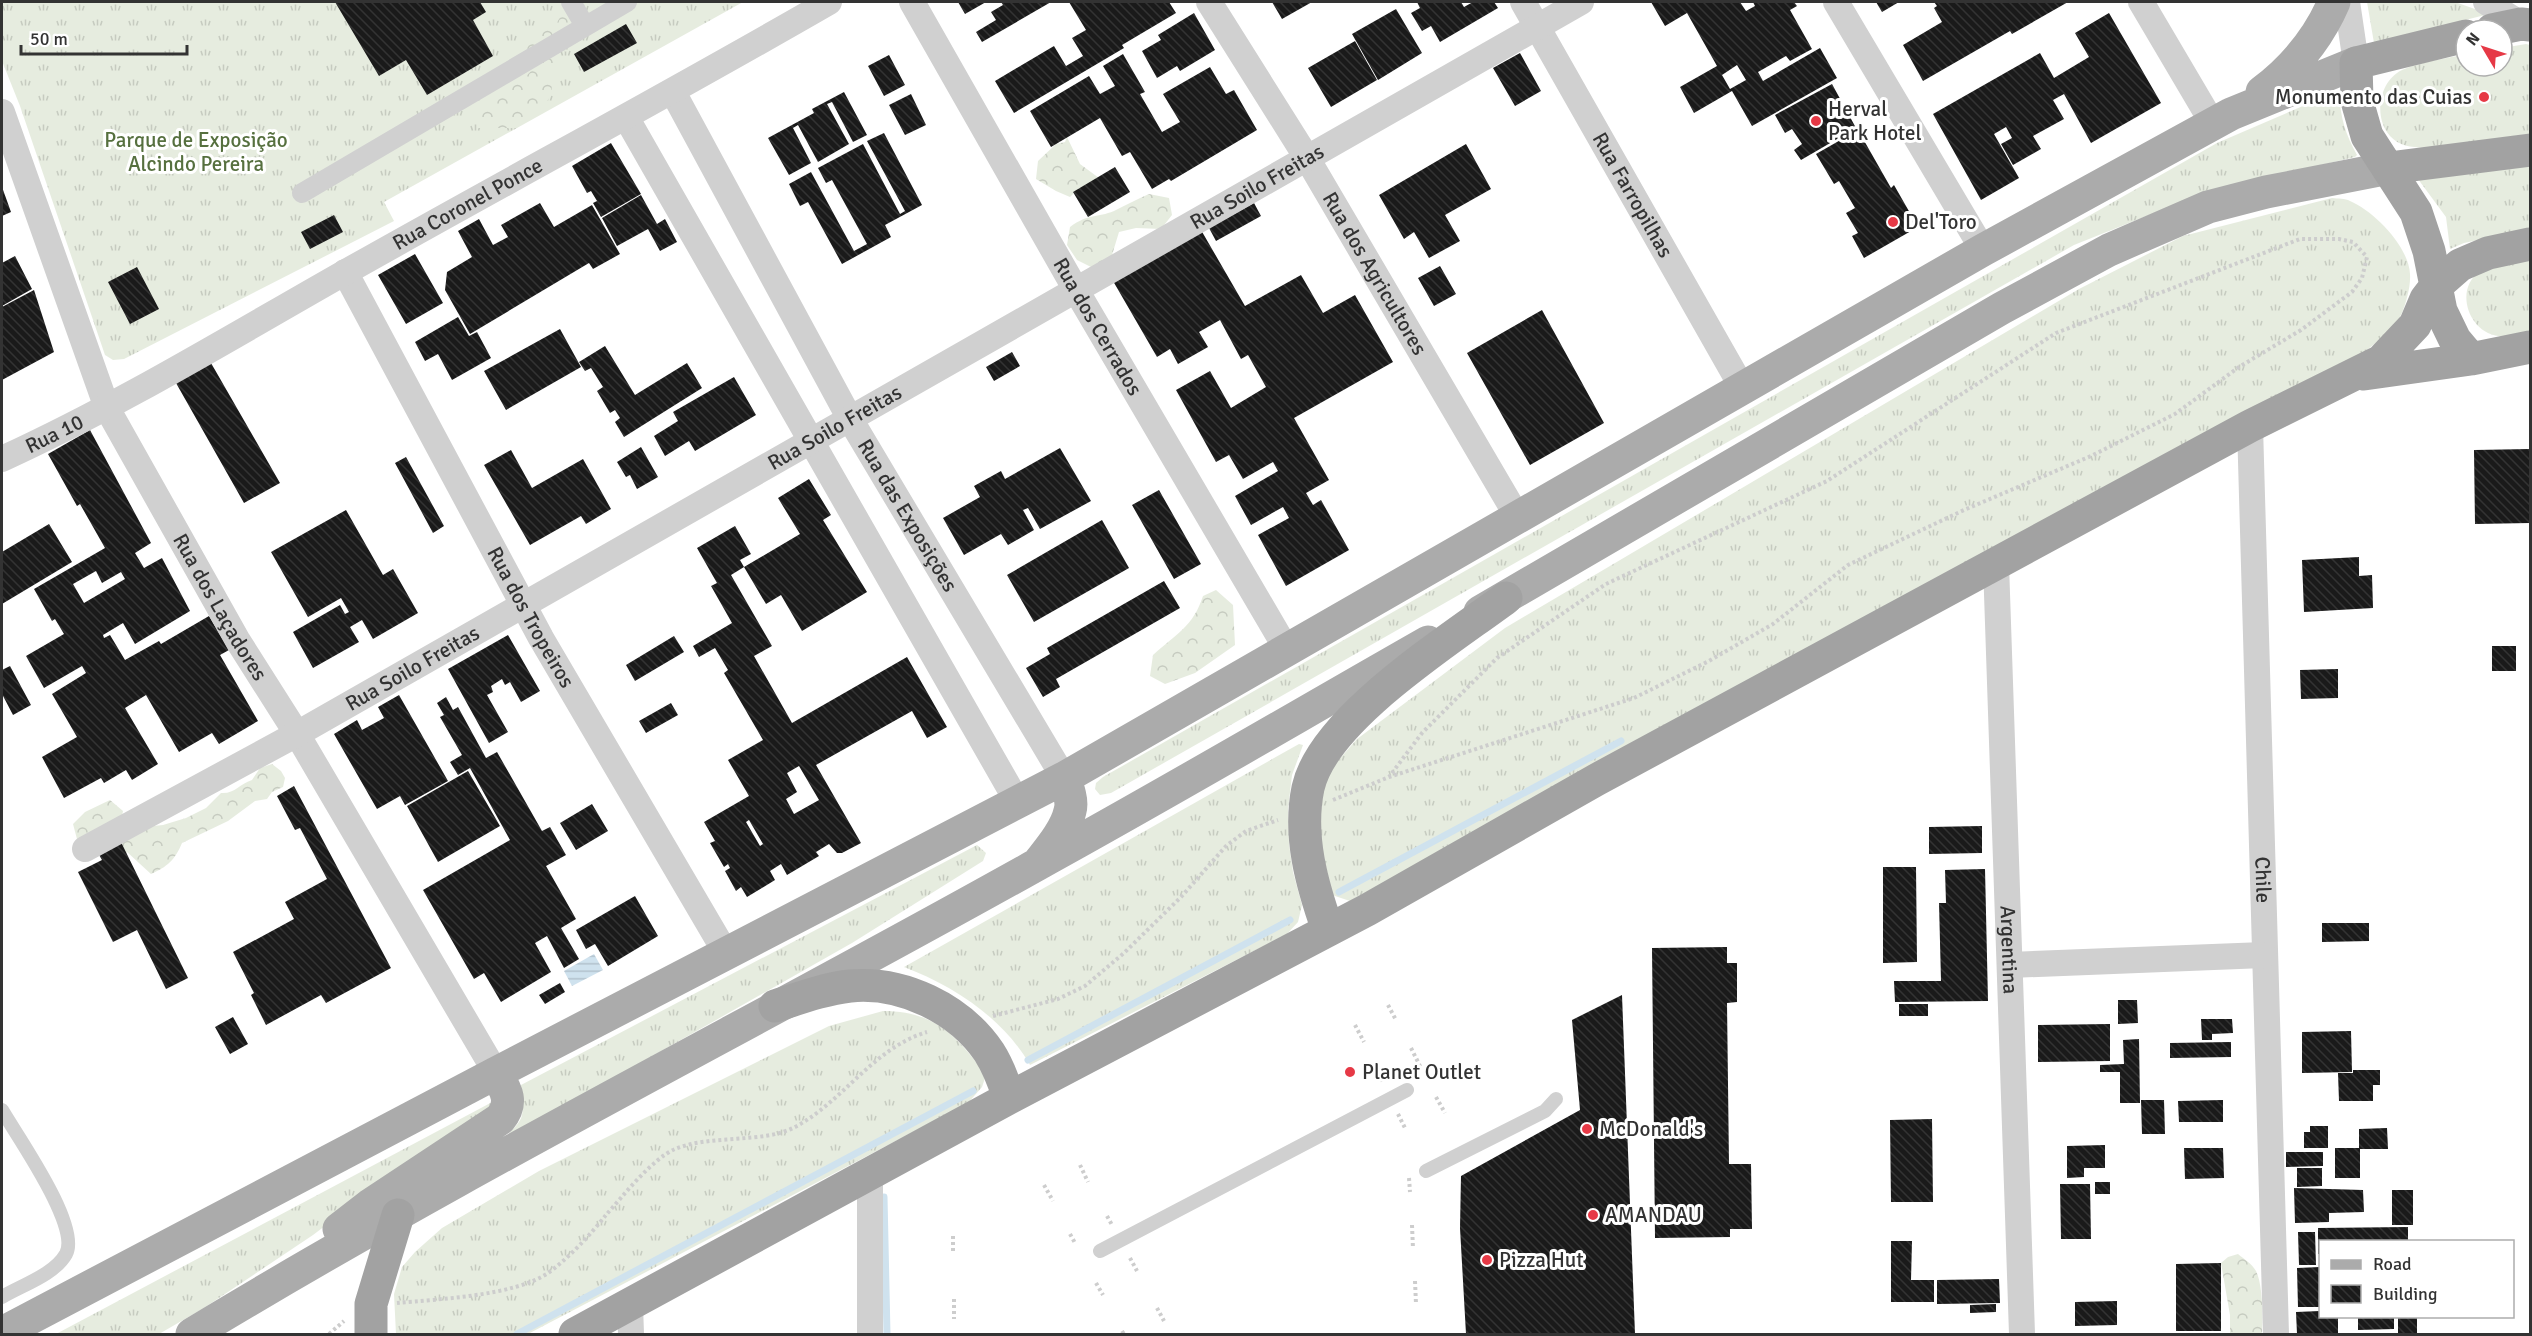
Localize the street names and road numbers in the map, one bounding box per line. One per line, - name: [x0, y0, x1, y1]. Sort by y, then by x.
- street label: Rua Farropilhas: [1587, 128, 1679, 262]
- street label: Rua Soilo Freitas: [1185, 138, 1328, 235]
- street label: Rua Coronel Ponce: [388, 152, 547, 256]
- street label: Rua dos Agricultores: [1317, 187, 1433, 360]
- street label: Rua dos Cerrados: [1047, 253, 1148, 400]
- street label: Rua Soilo Freitas: [763, 379, 906, 476]
- street label: Rua 10: [21, 408, 88, 459]
- street label: Rua das Exposições: [852, 434, 963, 597]
- street label: Rua dos Laçadores: [167, 529, 273, 686]
- street label: Rua dos Tropeiros: [481, 542, 580, 692]
- street label: Rua Soilo Freitas: [341, 620, 484, 717]
- street label: Chile: [2249, 856, 2277, 903]
- street label: Argentina: [1995, 905, 2024, 995]

